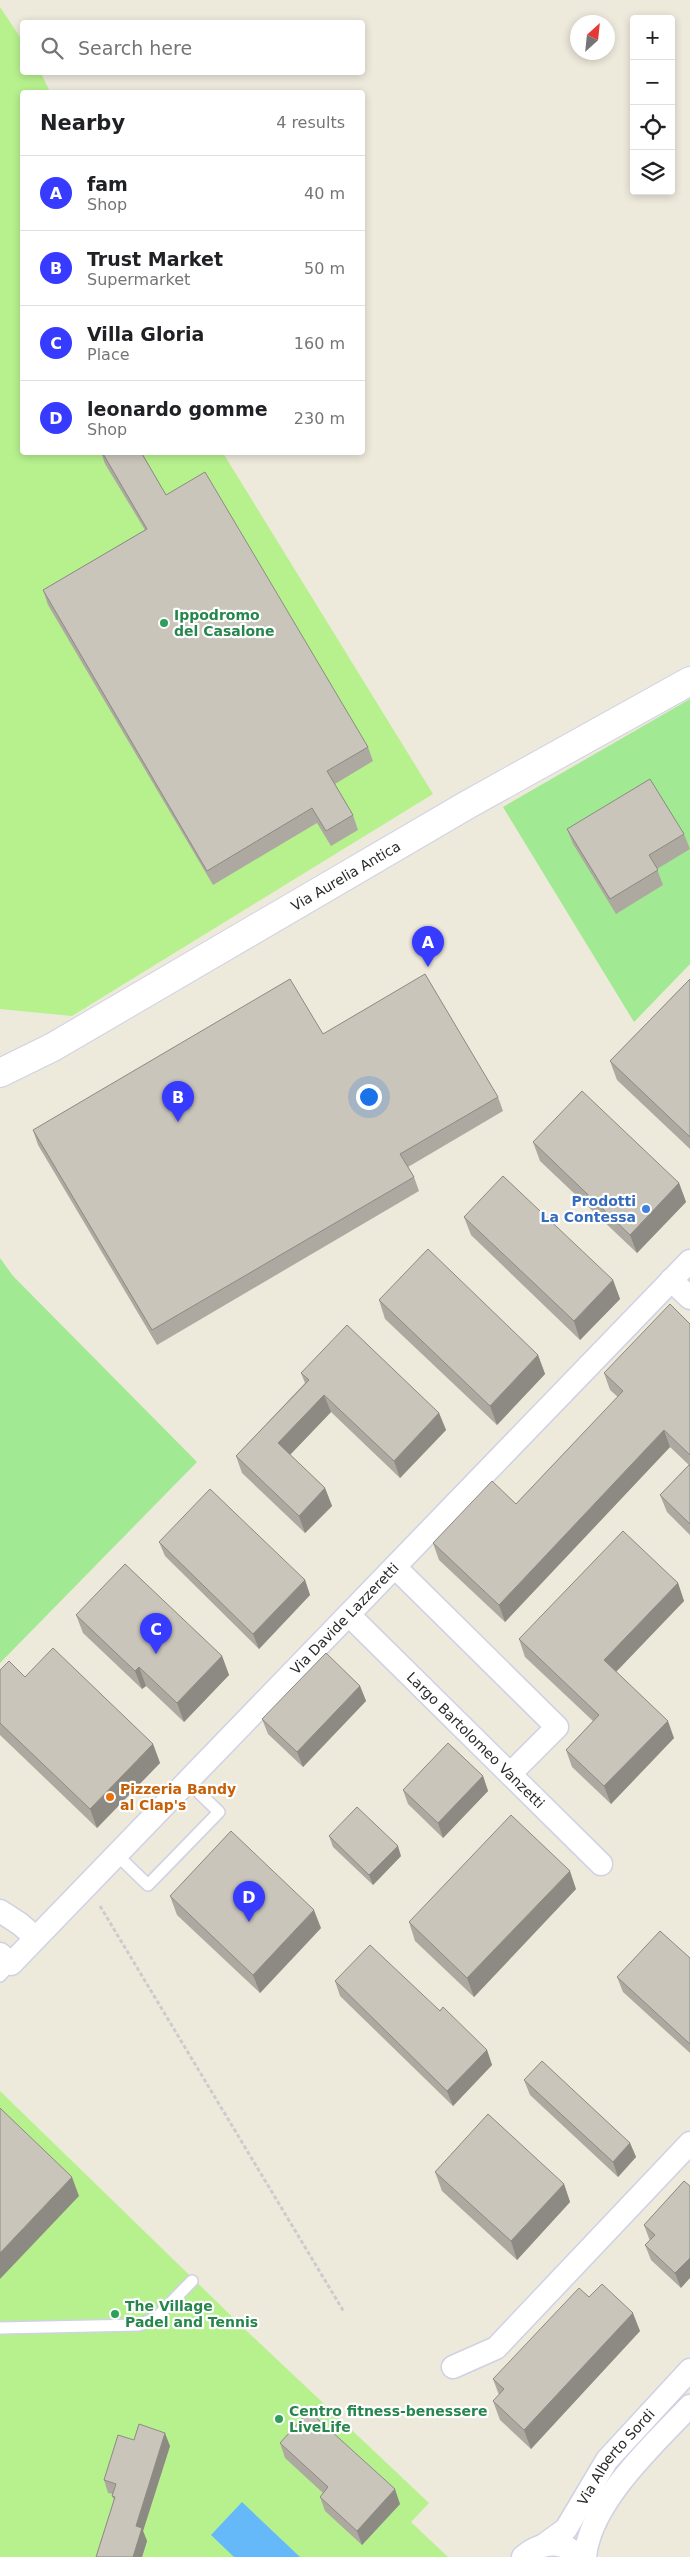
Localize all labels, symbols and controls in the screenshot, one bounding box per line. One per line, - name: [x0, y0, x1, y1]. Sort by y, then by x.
- north arrow: [570, 15, 615, 60]
- map controls: [630, 15, 675, 195]
- button: +: [630, 15, 675, 60]
- search box: [20, 20, 365, 75]
- icon: search: [38, 34, 66, 62]
- text: Search here: [78, 37, 192, 59]
- button: −: [630, 60, 675, 105]
- button: locate: [630, 105, 675, 150]
- text: Nearby: [40, 111, 125, 135]
- text: 4 results: [276, 113, 345, 132]
- button: layers: [630, 150, 675, 195]
- text: fam: [87, 173, 128, 195]
- text: A: [50, 184, 62, 203]
- text: 40 m: [304, 184, 345, 203]
- text: Shop: [87, 195, 127, 214]
- text: Trust Market: [87, 248, 223, 270]
- text: B: [50, 259, 62, 278]
- text: 50 m: [304, 259, 345, 278]
- text: Supermarket: [87, 270, 190, 289]
- text: Villa Gloria: [87, 323, 204, 345]
- text: C: [50, 334, 62, 353]
- text: 160 m: [294, 334, 345, 353]
- text: Place: [87, 345, 130, 364]
- text: leonardo gomme: [87, 398, 268, 420]
- text: D: [49, 409, 63, 428]
- text: 230 m: [294, 409, 345, 428]
- text: Shop: [87, 420, 127, 439]
- place label: Ippodromo del Casalone: [174, 607, 275, 639]
- marker: Ippodromo del Casalone: [158, 617, 170, 629]
- street label: Via Aurelia Antica: [288, 838, 403, 914]
- pin: A: [412, 926, 444, 967]
- pin: B: [162, 1081, 194, 1122]
- your location: [356, 1084, 382, 1110]
- place label: Prodotti La Contessa: [541, 1193, 636, 1225]
- marker: Prodotti La Contessa: [640, 1203, 652, 1215]
- street label: Via Davide Lazzeretti: [287, 1560, 402, 1678]
- pin: C: [140, 1613, 172, 1654]
- street label: Largo Bartolomeo Vanzetti: [404, 1669, 548, 1811]
- place label: Pizzeria Bandy al Clap's: [120, 1781, 236, 1813]
- marker: Pizzeria Bandy al Clap's: [104, 1791, 116, 1803]
- pin: D: [233, 1881, 265, 1922]
- place label: The Village Padel and Tennis: [125, 2298, 258, 2330]
- marker: The Village Padel and Tennis: [109, 2308, 121, 2320]
- place label: Centro fitness-benessere LiveLife: [289, 2403, 487, 2435]
- street label: Via Alberto Sordi: [574, 2406, 658, 2508]
- marker: Centro fitness-benessere LiveLife: [273, 2413, 285, 2425]

